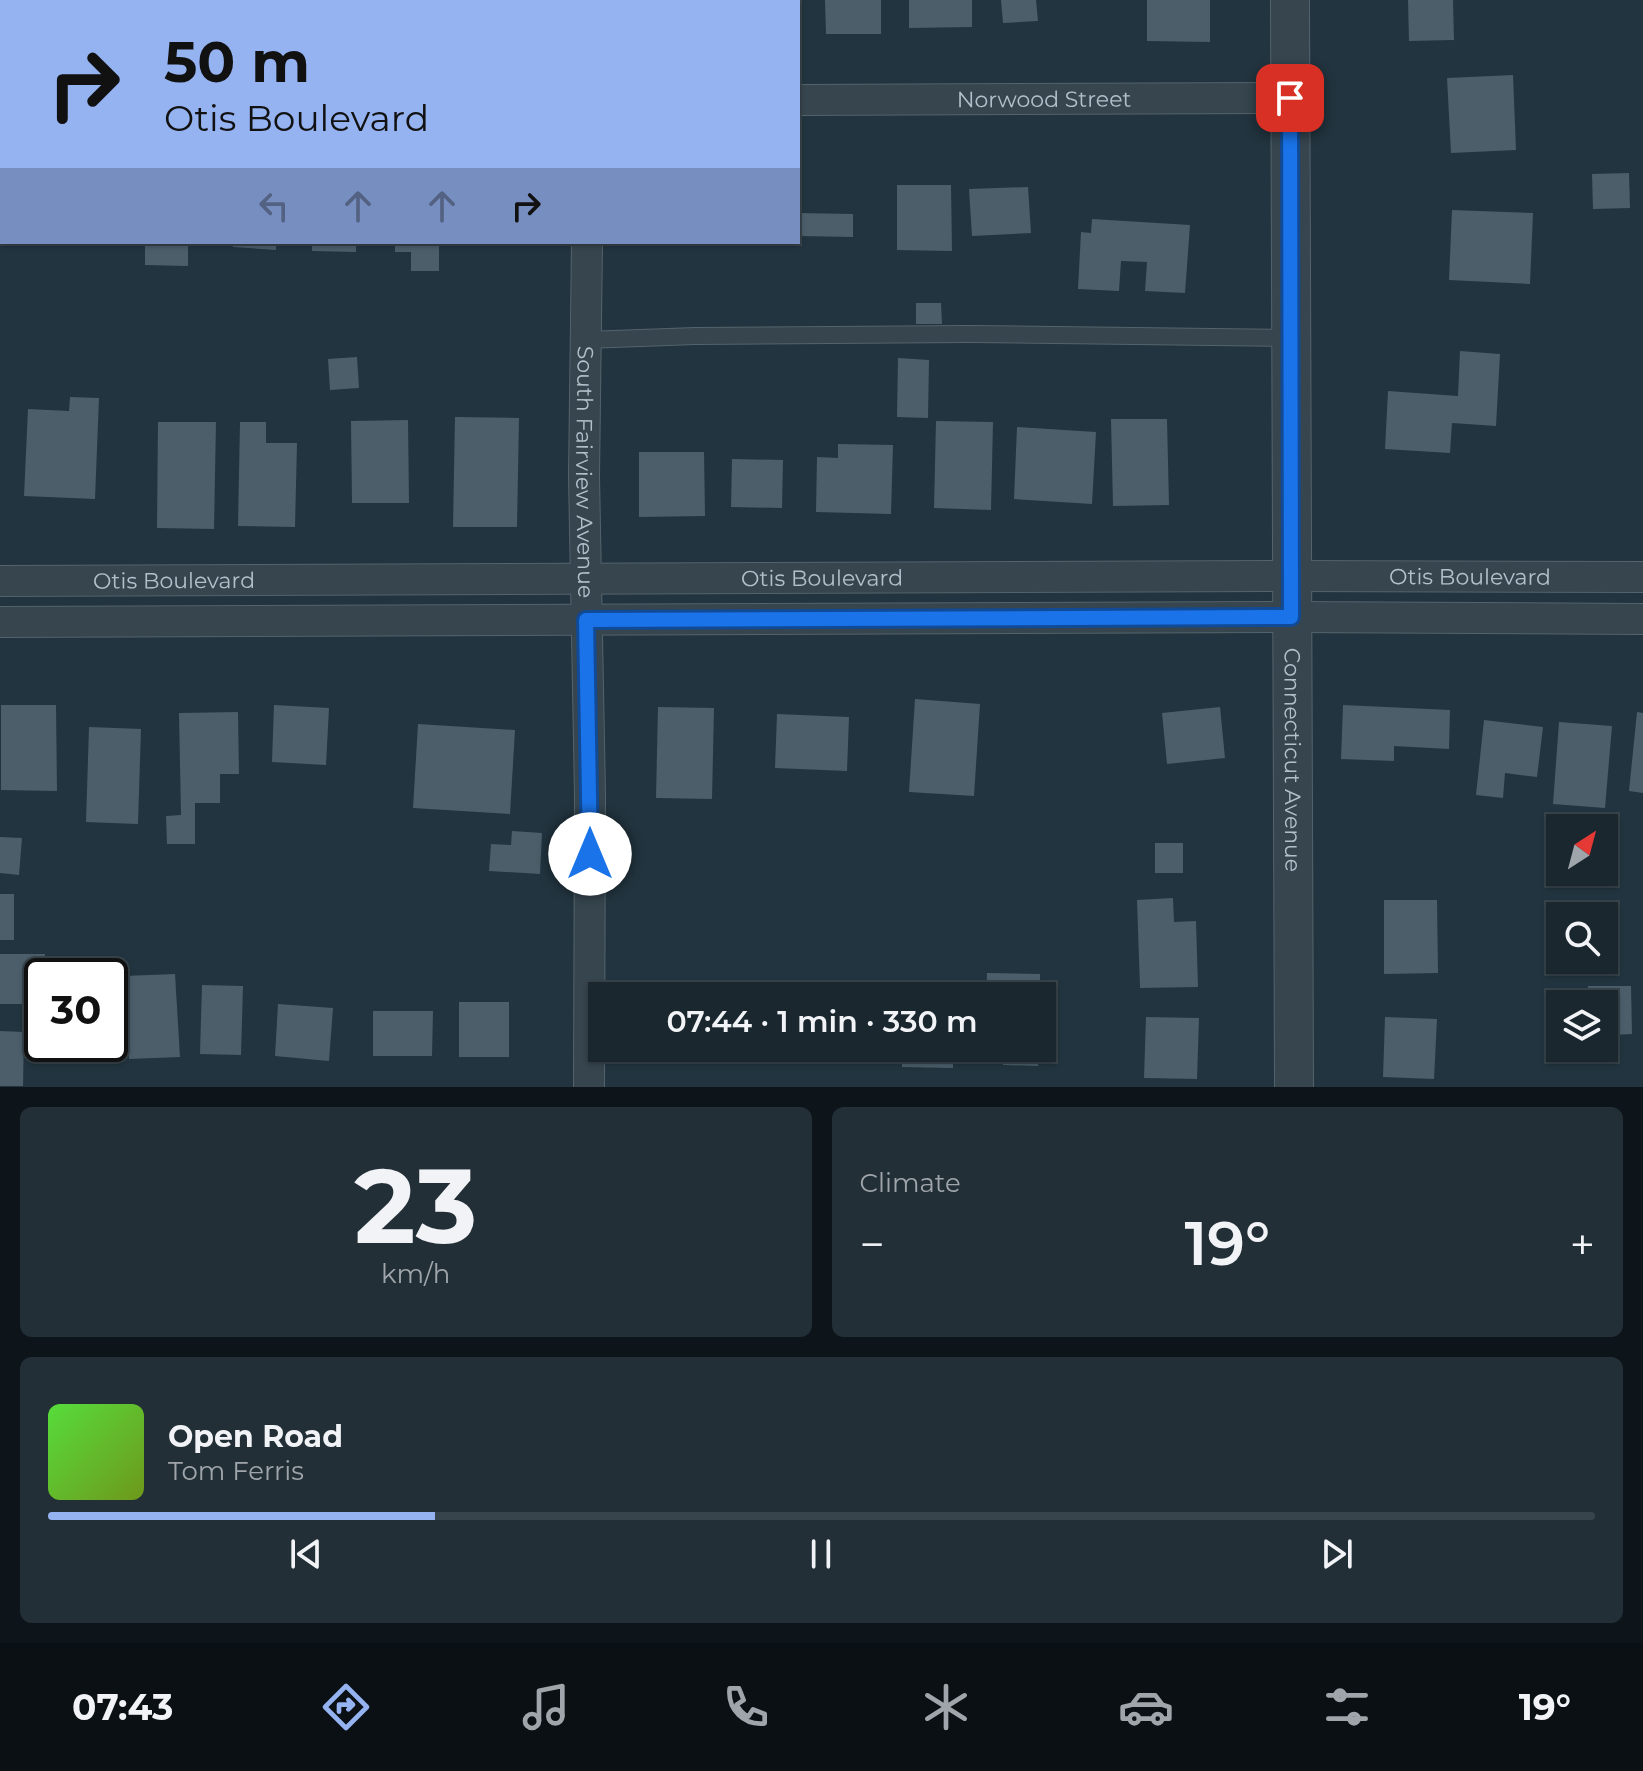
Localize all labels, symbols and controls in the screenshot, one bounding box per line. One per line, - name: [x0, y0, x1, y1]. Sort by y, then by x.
- text: 50 m: [164, 28, 310, 96]
- icon: right: [32, 32, 136, 136]
- pin: [1256, 64, 1324, 132]
- icon: arrive: [1268, 76, 1312, 120]
- street label: Norwood Street: [957, 86, 1131, 113]
- text: Otis Boulevard: [164, 96, 429, 140]
- icon: left: [252, 184, 296, 228]
- icon: ahead: [336, 184, 380, 228]
- icon: ahead: [420, 184, 464, 228]
- icon: right: [504, 184, 548, 228]
- street label: South Fairview Avenue: [570, 346, 599, 598]
- street label: Otis Boulevard: [1389, 563, 1551, 591]
- street label: Otis Boulevard: [741, 565, 903, 592]
- street label: Otis Boulevard: [93, 567, 255, 595]
- street label: Connecticut Avenue: [1278, 648, 1306, 872]
- position arrow: [548, 812, 632, 896]
- north arrow: [1546, 814, 1618, 886]
- map controls: [1546, 814, 1618, 1062]
- button: search: [1546, 902, 1618, 974]
- speed limit sign: 30: [24, 958, 128, 1062]
- button: layers: [1546, 990, 1618, 1062]
- text: 07:44 · 1 min · 330 m: [666, 1003, 978, 1040]
- text: 23: [354, 1142, 477, 1269]
- text: Climate: [860, 1167, 961, 1199]
- text: 19°: [1184, 1207, 1270, 1280]
- text: −: [860, 1217, 885, 1271]
- text: +: [1570, 1217, 1595, 1271]
- text: km/h: [381, 1258, 450, 1290]
- text: Open Road: [168, 1418, 343, 1455]
- text: Tom Ferris: [168, 1455, 304, 1487]
- icon: previous: [284, 1532, 328, 1576]
- icon: pause: [799, 1532, 843, 1576]
- icon: next: [1315, 1532, 1359, 1576]
- icon: directions: [318, 1679, 374, 1735]
- icon: music: [518, 1679, 574, 1735]
- icon: phone: [718, 1679, 774, 1735]
- icon: climate: [918, 1679, 974, 1735]
- icon: car: [1118, 1679, 1174, 1735]
- icon: filters: [1319, 1679, 1375, 1735]
- text: 07:43: [72, 1685, 173, 1729]
- text: 19°: [1519, 1685, 1571, 1729]

